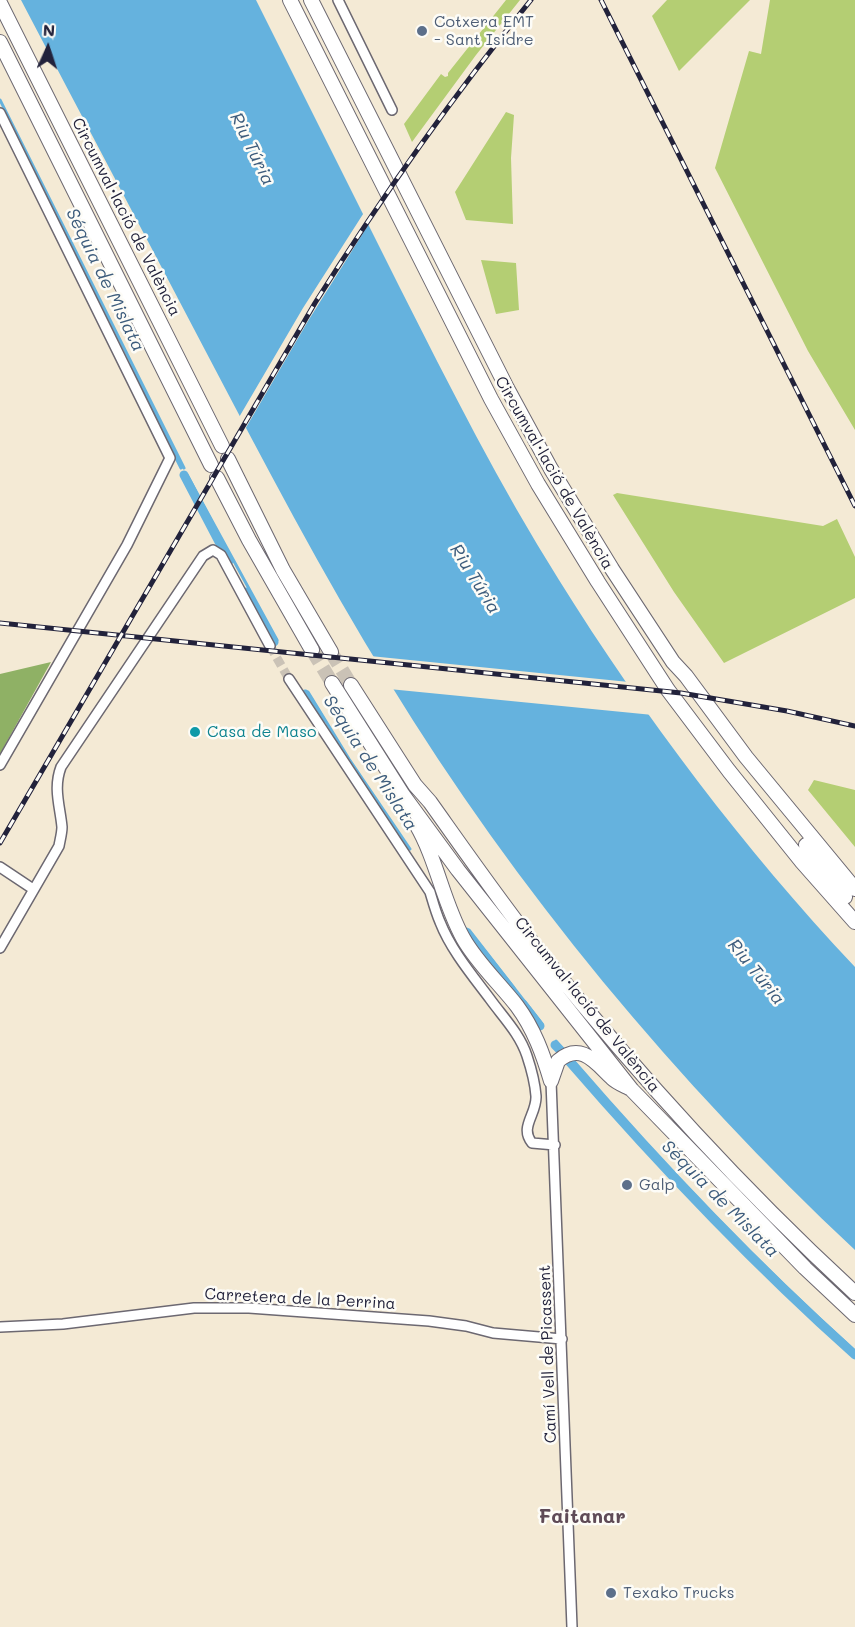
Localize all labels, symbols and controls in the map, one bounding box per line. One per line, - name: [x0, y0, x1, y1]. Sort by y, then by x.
- place label: Cotxera EMT - Sant Isidre: [434, 12, 534, 50]
- north arrow: [18, 18, 78, 78]
- text: N: [42, 19, 56, 40]
- marker: Cotxera EMT - Sant Isidre: [415, 24, 429, 38]
- water label: Riu Túria: [225, 109, 279, 189]
- street label: Circumval·lació de València: [67, 115, 185, 319]
- water label: Séquia de Mislata: [61, 205, 149, 355]
- street label: Circumval·lació de València: [491, 373, 617, 573]
- water label: Riu Túria: [445, 540, 505, 618]
- water label: Séquia de Mislata: [318, 691, 422, 835]
- place label: Casa de Maso: [207, 722, 316, 742]
- marker: Casa de Maso: [188, 725, 202, 739]
- street label: Circumval·lació de València: [510, 913, 664, 1097]
- water label: Riu Túria: [723, 935, 789, 1009]
- water label: Séquia de Mislata: [657, 1136, 783, 1262]
- place label: Galp: [639, 1175, 675, 1195]
- marker: Galp: [620, 1178, 634, 1192]
- street label: Camí Vell de Picassent: [535, 1265, 561, 1443]
- street label: Carretera de la Perrina: [204, 1284, 396, 1314]
- district label: Faitanar: [538, 1505, 626, 1529]
- place label: Texako Trucks: [623, 1583, 734, 1603]
- marker: Texako Trucks: [604, 1586, 618, 1600]

